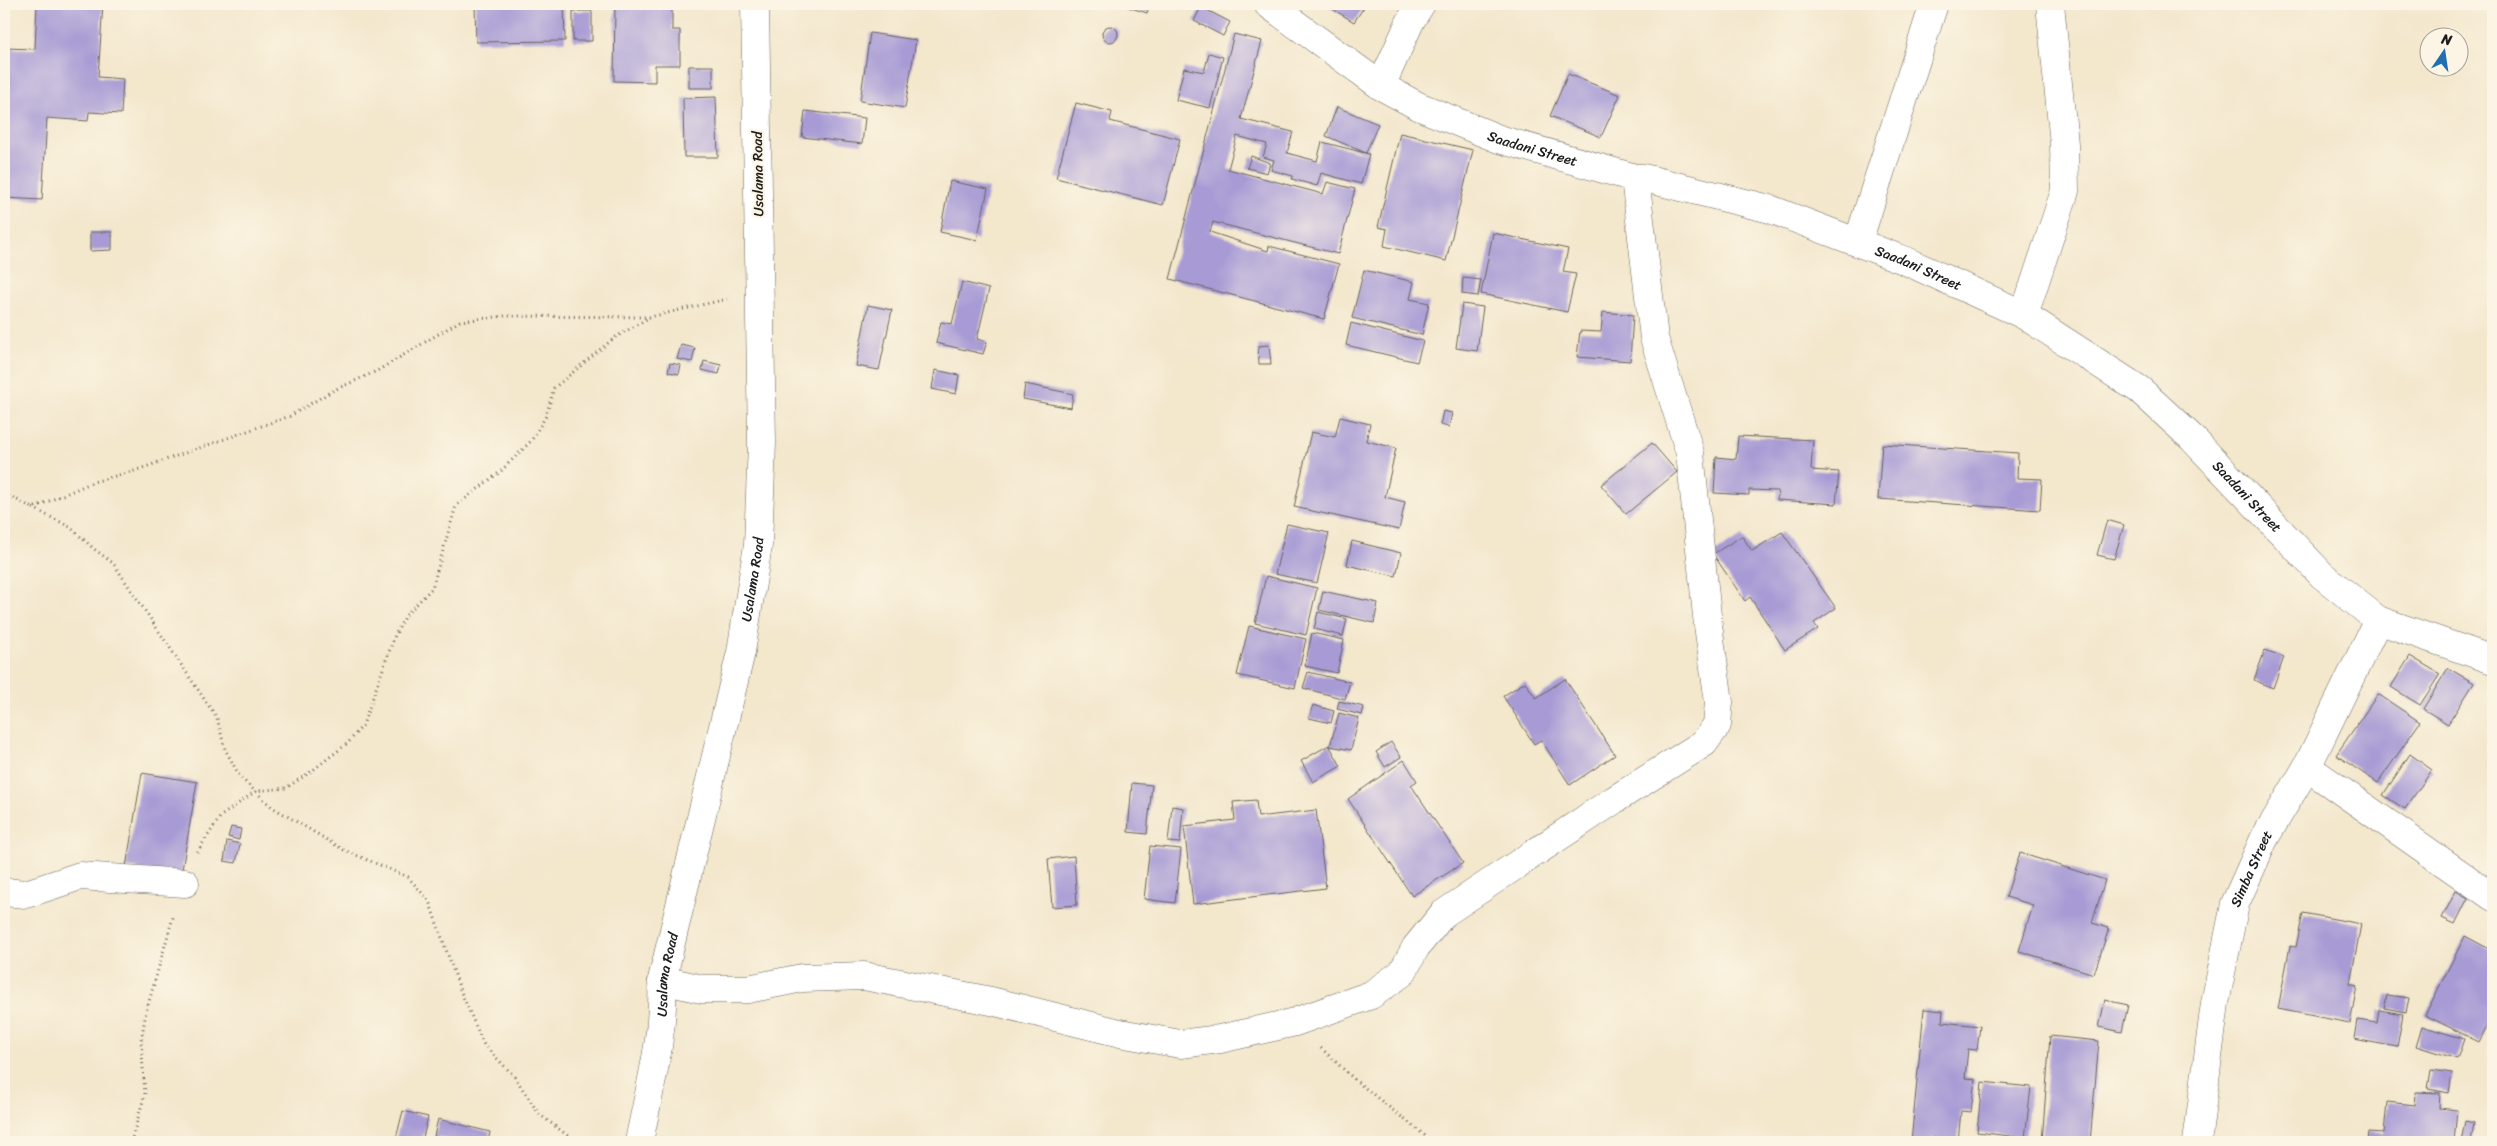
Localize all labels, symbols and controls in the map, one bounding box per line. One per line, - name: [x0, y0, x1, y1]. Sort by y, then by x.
- text: N: [2438, 26, 2455, 53]
- north arrow: [2420, 28, 2470, 78]
- street label: Saadani Street: [1484, 123, 1580, 173]
- street label: Usalama Road: [745, 130, 771, 217]
- street label: Saadani Street: [1871, 238, 1966, 297]
- street label: Saadani Street: [2206, 454, 2288, 538]
- street label: Usalama Road: [734, 535, 771, 623]
- street label: Simba Street: [2223, 825, 2279, 911]
- street label: Usalama Road: [649, 928, 686, 1017]

